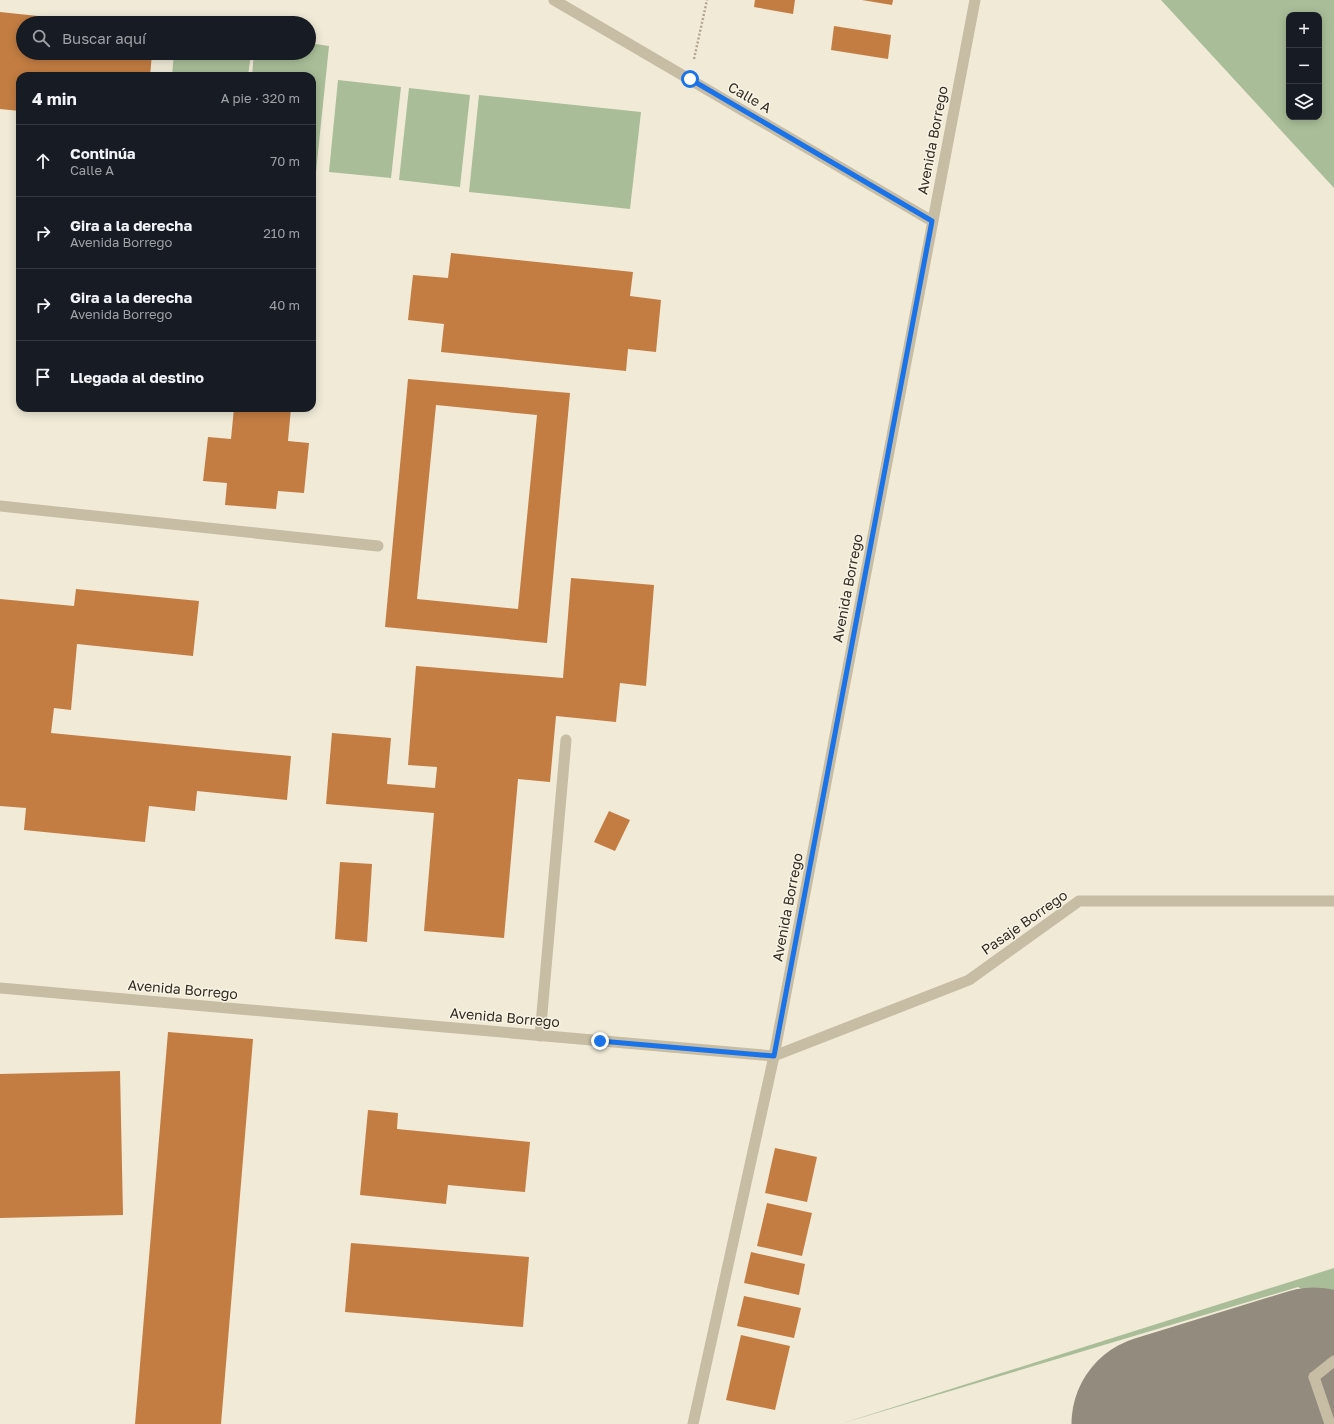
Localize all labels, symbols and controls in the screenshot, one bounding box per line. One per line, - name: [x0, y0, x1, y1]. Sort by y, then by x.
- map controls: [1286, 12, 1322, 120]
- button: +: [1286, 12, 1322, 48]
- search box: [16, 16, 316, 60]
- icon: search: [30, 27, 52, 49]
- text: Buscar aquí: [62, 29, 146, 47]
- button: −: [1286, 48, 1322, 84]
- route start: [681, 70, 699, 88]
- street label: Calle A: [725, 78, 775, 116]
- street label: Avenida Borrego: [913, 84, 951, 196]
- button: layers: [1286, 84, 1322, 120]
- text: 4 min: [32, 88, 77, 109]
- text: A pie · 320 m: [221, 90, 300, 106]
- text: Continúa: [70, 144, 136, 162]
- icon: ahead: [32, 150, 54, 172]
- text: 70 m: [270, 153, 300, 169]
- text: Calle A: [70, 162, 114, 178]
- text: Gira a la derecha: [70, 216, 192, 234]
- icon: right: [32, 222, 54, 244]
- text: 210 m: [263, 225, 300, 241]
- text: Avenida Borrego: [70, 234, 172, 250]
- text: Gira a la derecha: [70, 288, 192, 306]
- icon: right: [32, 294, 54, 316]
- text: 40 m: [269, 297, 300, 313]
- text: Avenida Borrego: [70, 306, 172, 322]
- icon: arrive: [32, 366, 54, 388]
- text: Llegada al destino: [70, 368, 204, 386]
- street label: Avenida Borrego: [828, 532, 866, 644]
- street label: Avenida Borrego: [768, 851, 806, 963]
- street label: Pasaje Borrego: [978, 886, 1070, 958]
- street label: Avenida Borrego: [127, 976, 239, 1002]
- street label: Avenida Borrego: [449, 1004, 561, 1030]
- route end: [591, 1032, 609, 1050]

